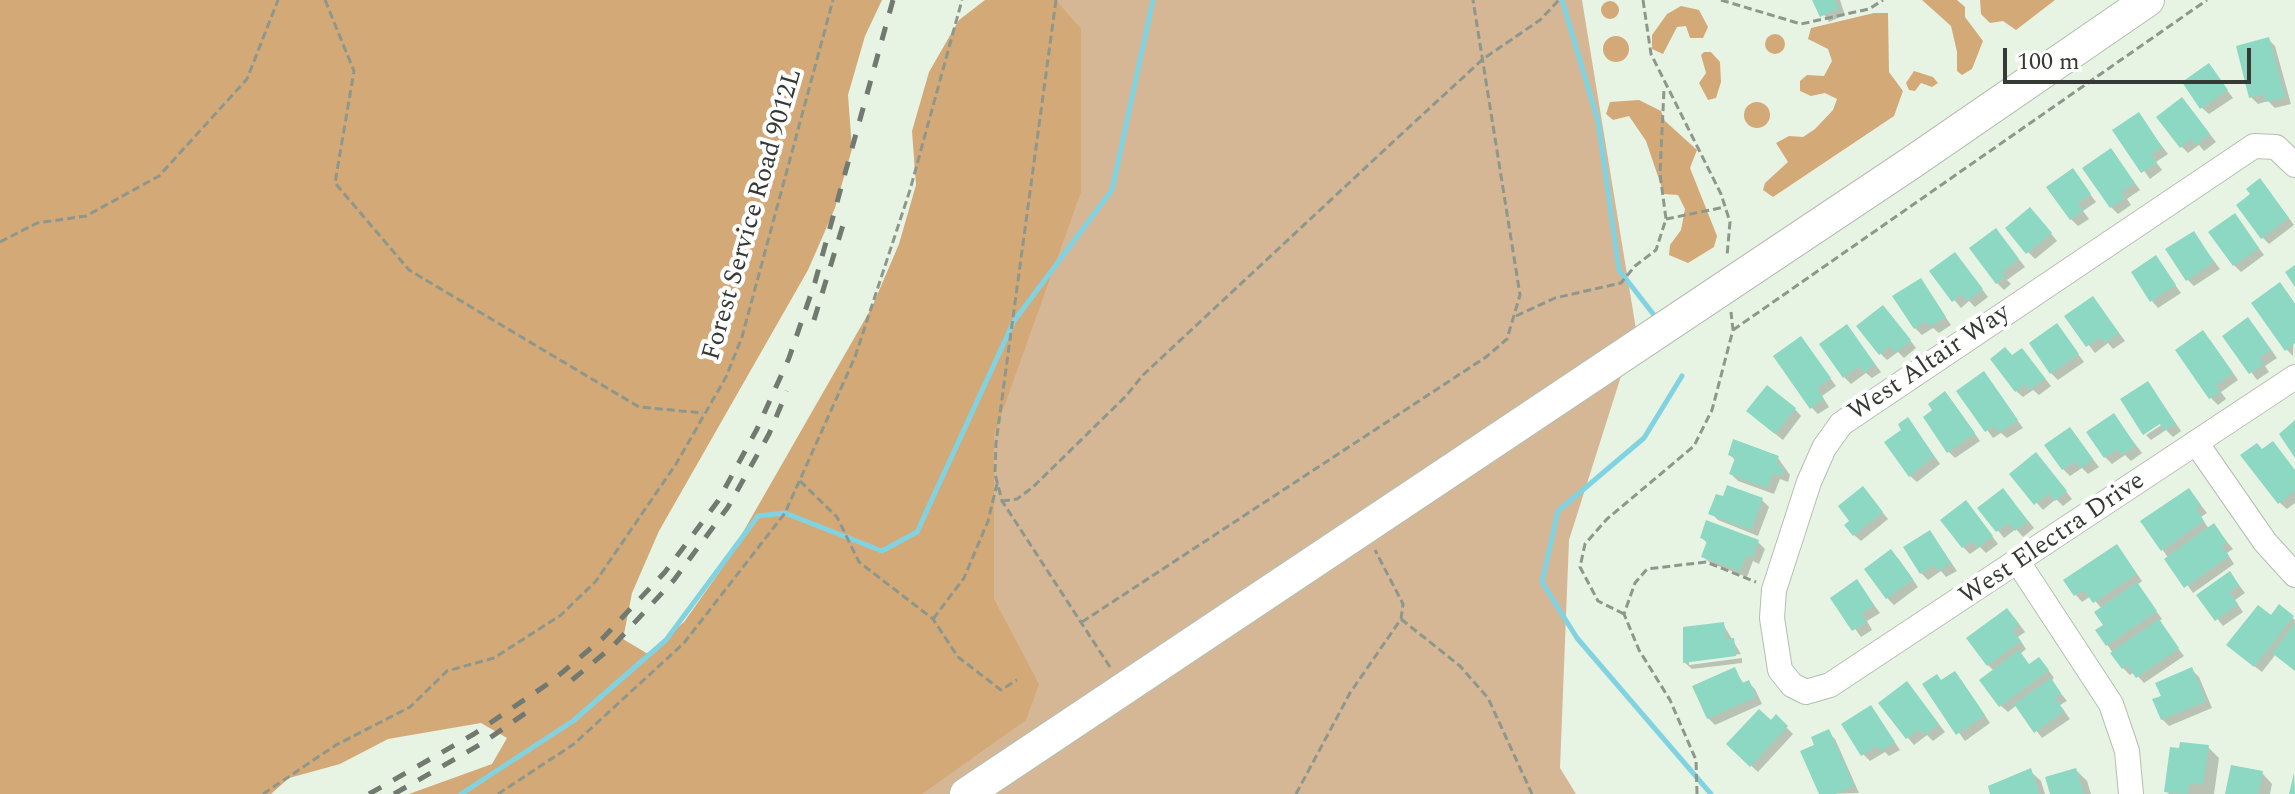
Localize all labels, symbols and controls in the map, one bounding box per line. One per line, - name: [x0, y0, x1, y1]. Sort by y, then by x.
- scale bar: [2007, 32, 2255, 82]
- text: 100 m: [2017, 44, 2080, 80]
- street label: Forest Service Road 9012L: [697, 66, 811, 364]
- street label: West Altair Way: [1843, 298, 2017, 430]
- street label: West Electra Drive: [1954, 466, 2152, 614]

